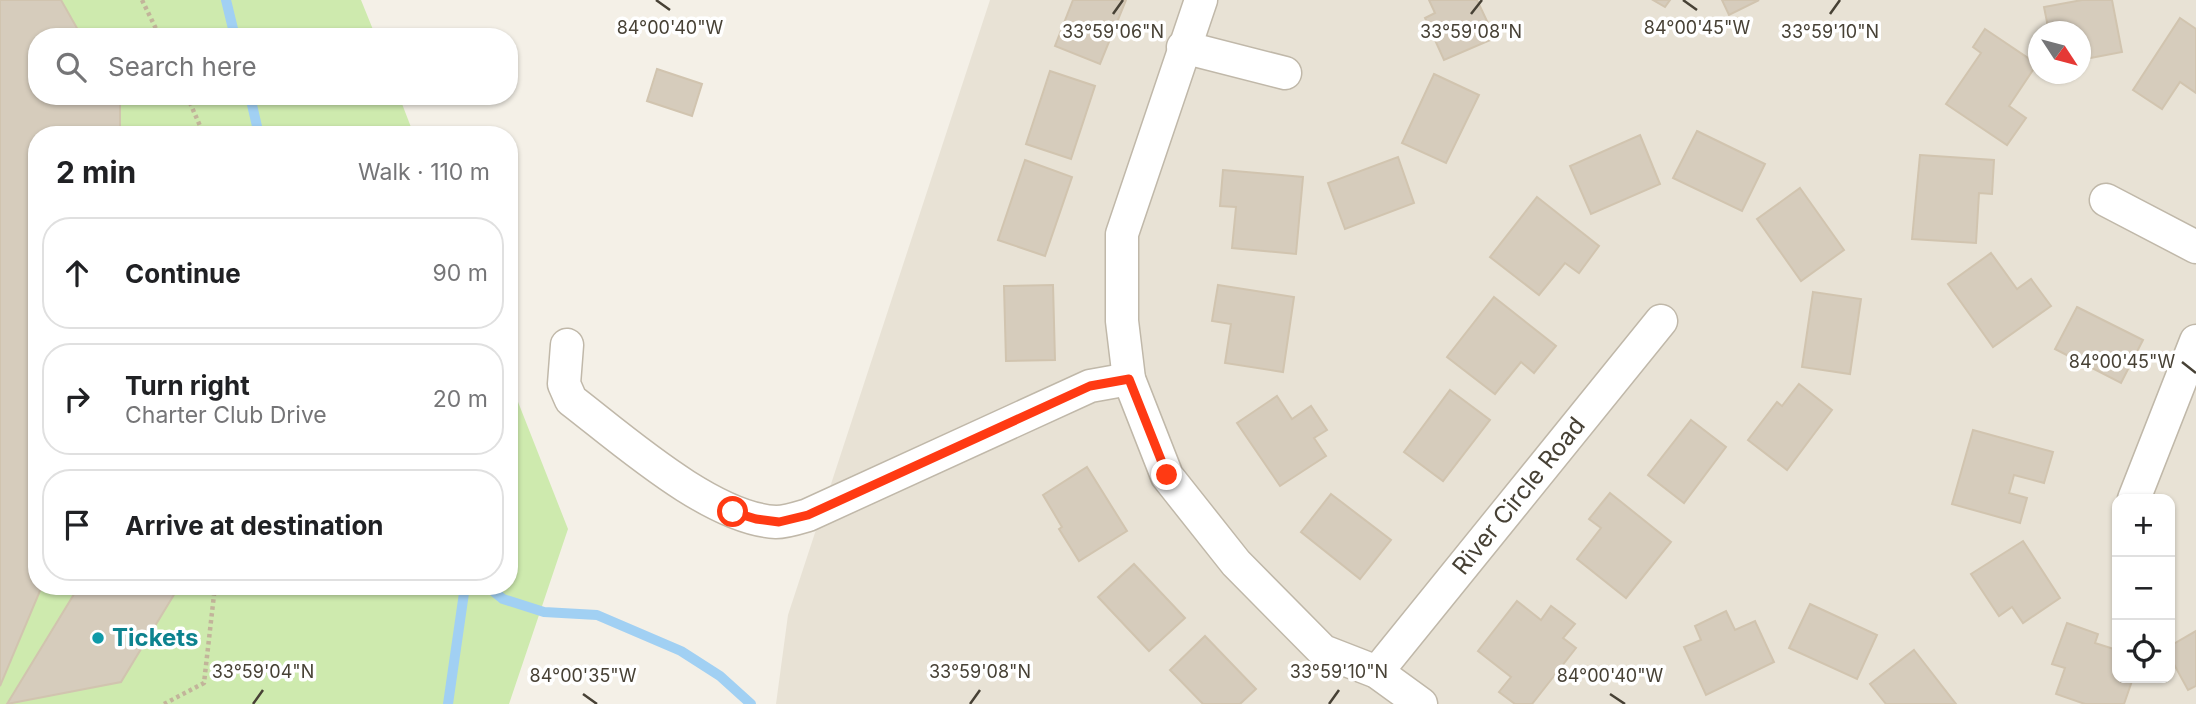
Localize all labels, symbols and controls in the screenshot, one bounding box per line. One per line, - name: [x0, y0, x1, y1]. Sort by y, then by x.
- text: 84°00'40"W: [617, 17, 724, 38]
- text: 84°00'45"W: [1644, 17, 1750, 38]
- text: 33°59'06"N: [1062, 21, 1164, 42]
- text: 33°59'08"N: [1420, 21, 1522, 42]
- text: 33°59'10"N: [1781, 21, 1879, 42]
- north arrow: [2028, 21, 2091, 84]
- search box: [28, 28, 518, 105]
- icon: search: [52, 48, 90, 86]
- text: Search here: [108, 51, 257, 82]
- text: 2 min: [56, 154, 136, 190]
- text: Walk · 110 m: [358, 158, 490, 186]
- icon: ahead: [58, 254, 96, 292]
- text: Continue: [125, 258, 241, 289]
- text: 90 m: [433, 259, 488, 287]
- text: 84°00'45"W: [2069, 351, 2175, 372]
- text: Turn right: [125, 370, 250, 401]
- icon: right: [58, 380, 96, 418]
- text: 20 m: [433, 385, 488, 413]
- text: Charter Club Drive: [125, 401, 327, 429]
- street label: River Circle Road: [1446, 411, 1591, 580]
- route end: [1151, 459, 1182, 490]
- map controls: [2112, 494, 2175, 683]
- button: +: [2112, 494, 2175, 557]
- route start: [717, 496, 748, 527]
- icon: arrive: [58, 506, 96, 544]
- text: Arrive at destination: [125, 510, 384, 541]
- button: −: [2112, 557, 2175, 620]
- button: locate: [2112, 620, 2175, 683]
- place label: Tickets: [112, 623, 198, 652]
- marker: Tickets: [90, 630, 106, 646]
- text: 33°59'04"N: [212, 661, 314, 682]
- text: 33°59'08"N: [929, 661, 1031, 682]
- text: 33°59'10"N: [1290, 661, 1388, 682]
- text: 84°00'35"W: [530, 665, 637, 686]
- text: 84°00'40"W: [1557, 665, 1664, 686]

